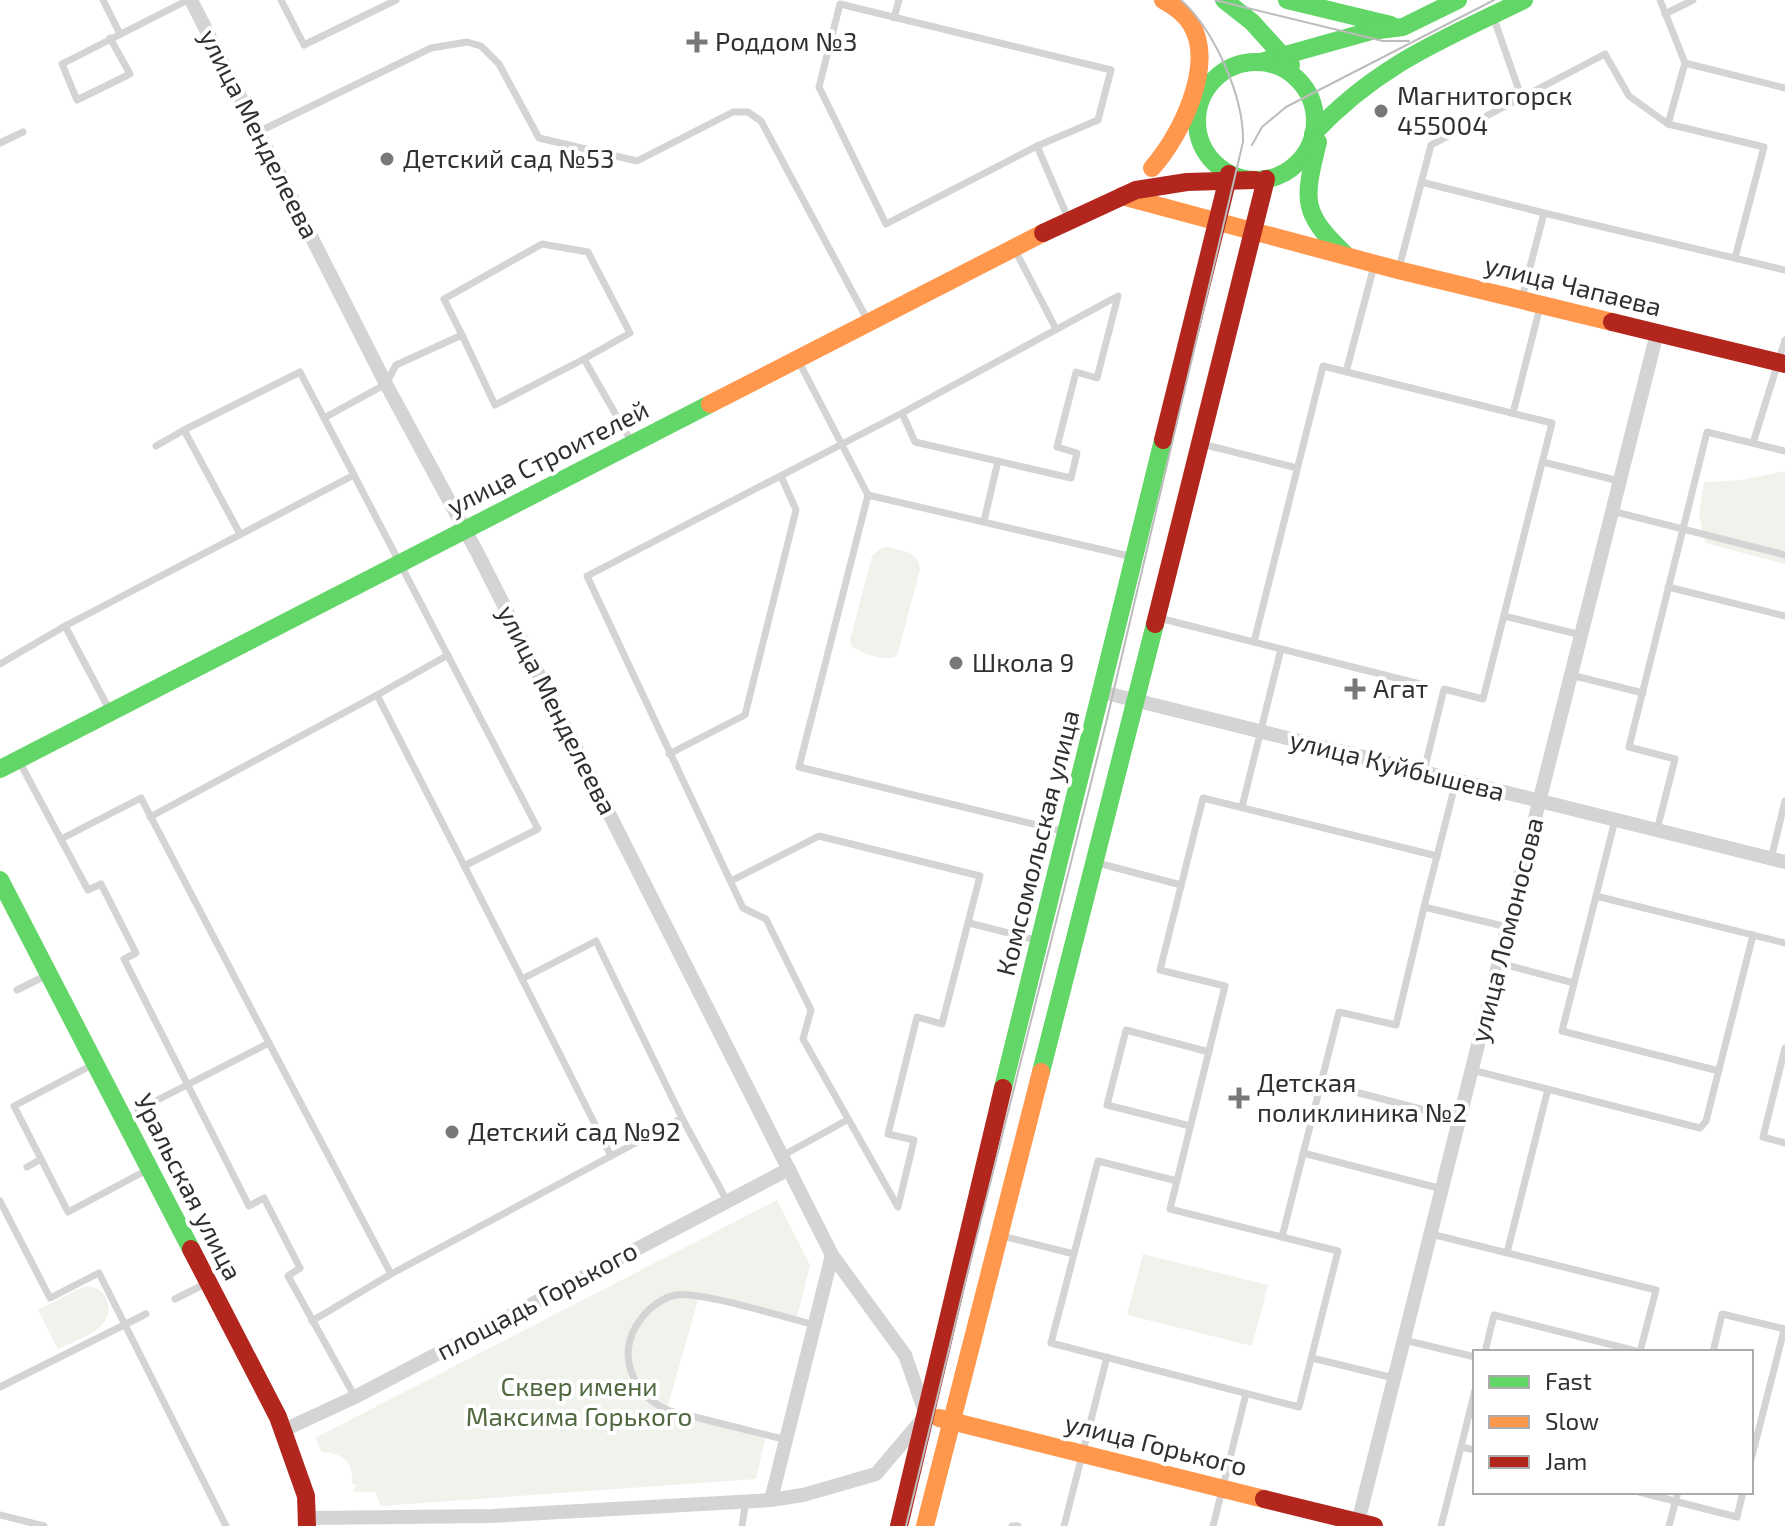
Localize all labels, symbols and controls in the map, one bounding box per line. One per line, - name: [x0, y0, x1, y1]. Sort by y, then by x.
- street label: улица Менделеева: [193, 23, 327, 244]
- place label: Роддом №3: [715, 25, 857, 56]
- marker: Роддом №3: [686, 31, 708, 53]
- place label: Магнитогорск 455004: [1397, 79, 1573, 140]
- marker: Магнитогорск 455004: [1372, 102, 1390, 120]
- place label: Детский сад №53: [403, 142, 614, 173]
- marker: Детский сад №53: [378, 150, 396, 168]
- street label: улица Чапаева: [1481, 248, 1665, 322]
- street label: улица Строителей: [441, 393, 654, 522]
- street label: улица Менделеева: [491, 599, 625, 820]
- place label: Школа 9: [972, 646, 1074, 677]
- marker: Школа 9: [947, 654, 965, 672]
- place label: Агат: [1373, 672, 1429, 703]
- marker: Агат: [1344, 678, 1366, 700]
- street label: Комсомольская улица: [989, 707, 1086, 979]
- street label: улица Куйбышева: [1287, 723, 1508, 807]
- street label: улица Ломоносова: [1463, 814, 1549, 1045]
- place label: Детская поликлиника №2: [1257, 1066, 1467, 1127]
- marker: Детская поликлиника №2: [1228, 1087, 1250, 1109]
- street label: Уральская улица: [128, 1088, 250, 1285]
- place label: Детский сад №92: [468, 1115, 681, 1146]
- marker: Детский сад №92: [443, 1123, 461, 1141]
- street label: площадь Горького: [431, 1234, 642, 1366]
- legend: [1473, 1350, 1753, 1494]
- text: Fast: [1545, 1366, 1592, 1395]
- park label: Сквер имени Максима Горького: [466, 1370, 692, 1431]
- street label: улица Горького: [1062, 1406, 1251, 1482]
- text: Slow: [1545, 1406, 1599, 1435]
- text: Jam: [1545, 1446, 1587, 1475]

